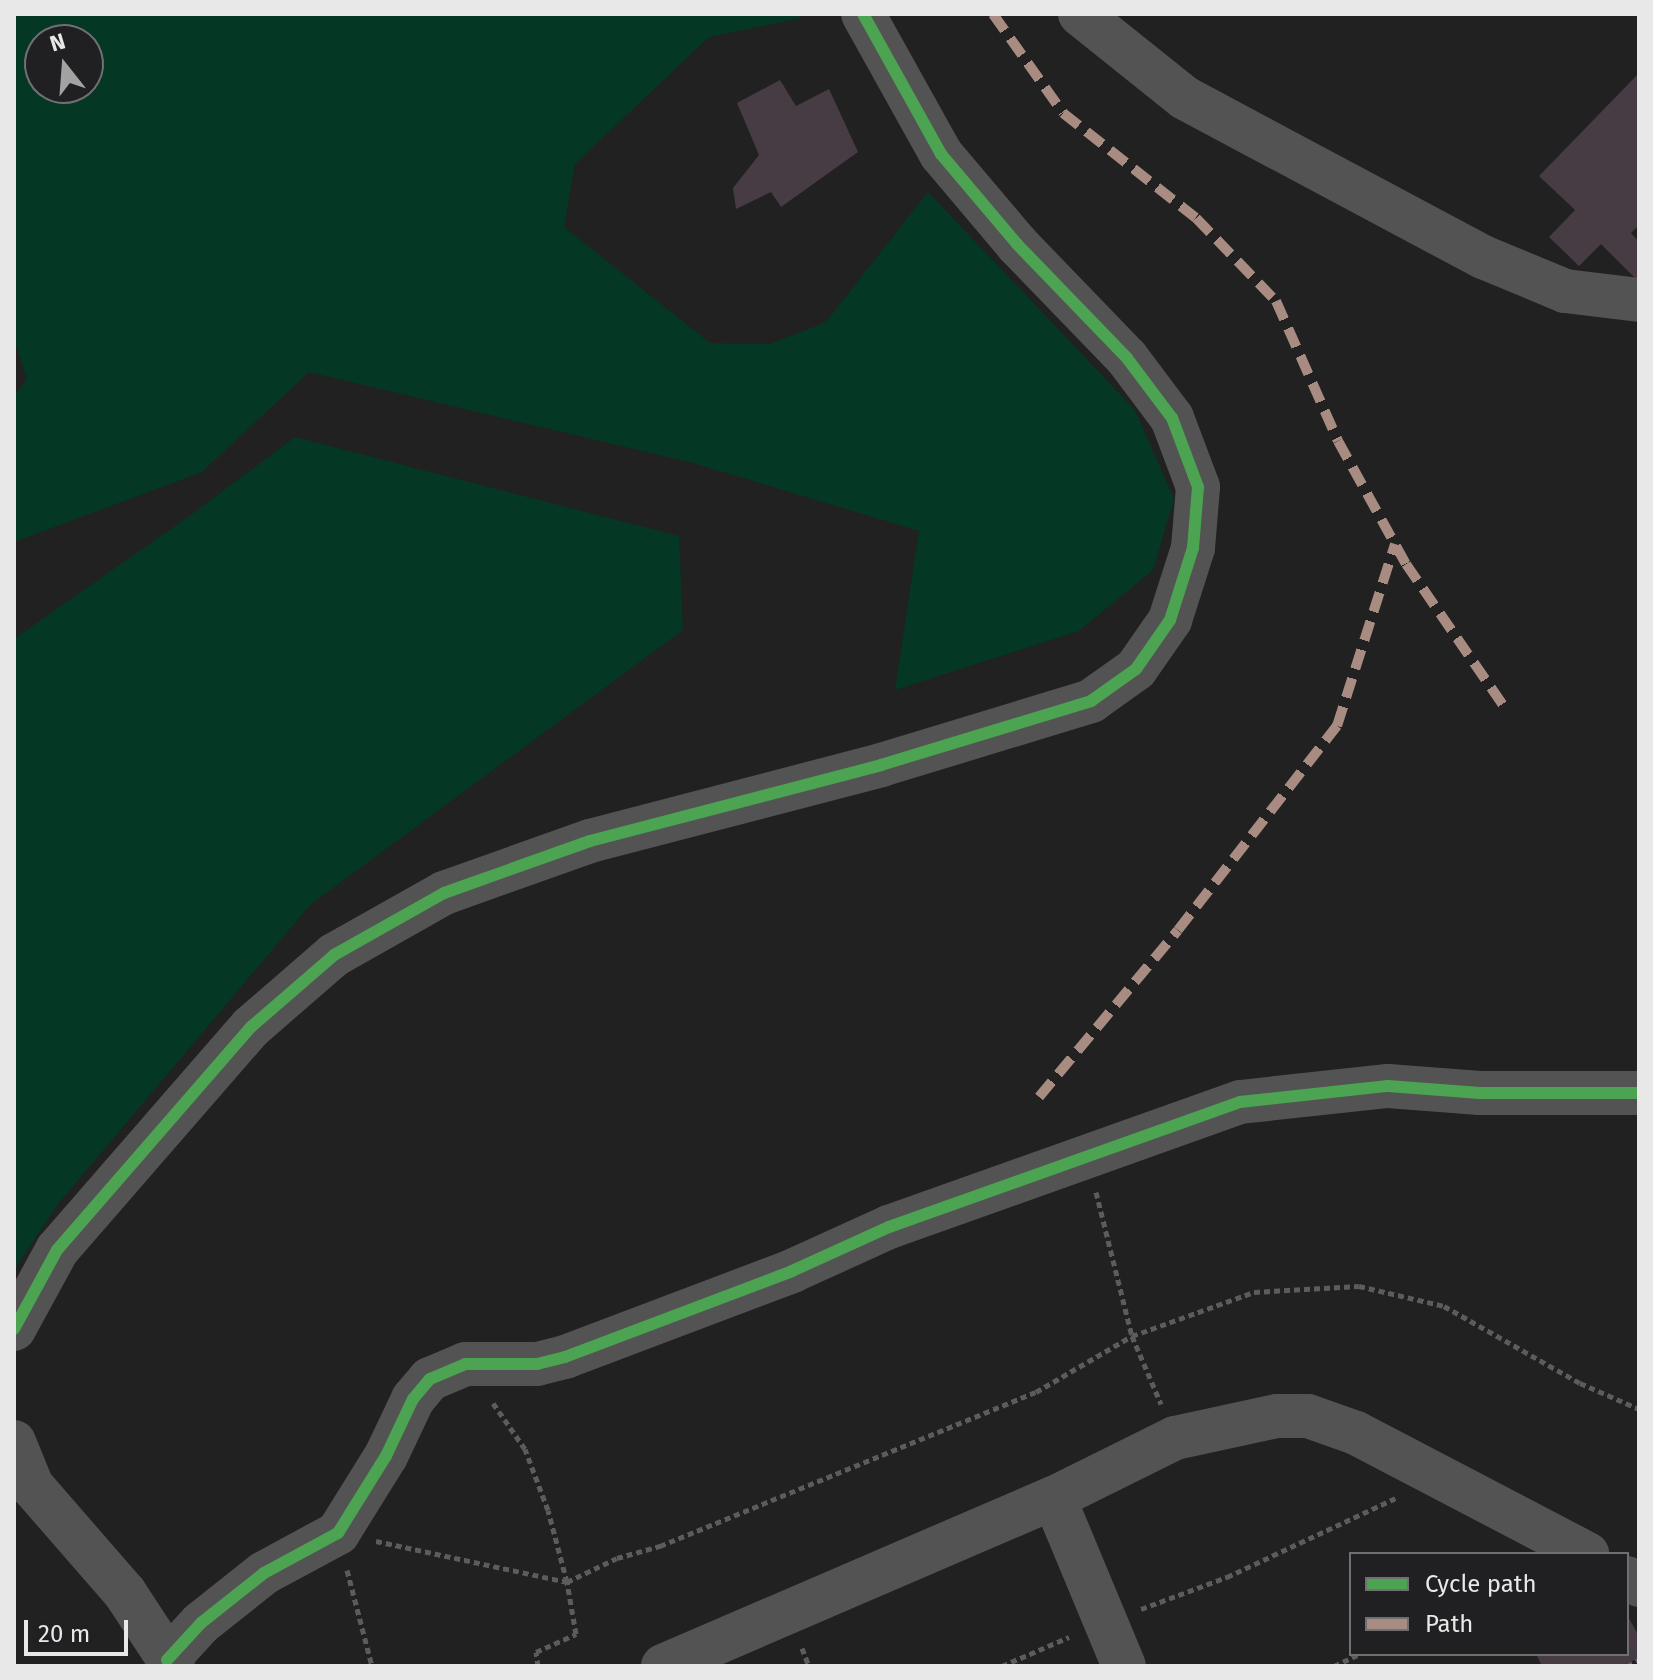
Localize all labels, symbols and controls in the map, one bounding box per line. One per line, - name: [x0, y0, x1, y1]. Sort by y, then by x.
- north arrow: [24, 24, 104, 104]
- text: N: [46, 27, 68, 58]
- legend: [1349, 1552, 1629, 1656]
- text: Cycle path: [1425, 1570, 1537, 1598]
- scale bar: [28, 1604, 132, 1654]
- text: Path: [1425, 1610, 1473, 1638]
- text: 20 m: [38, 1620, 90, 1648]

